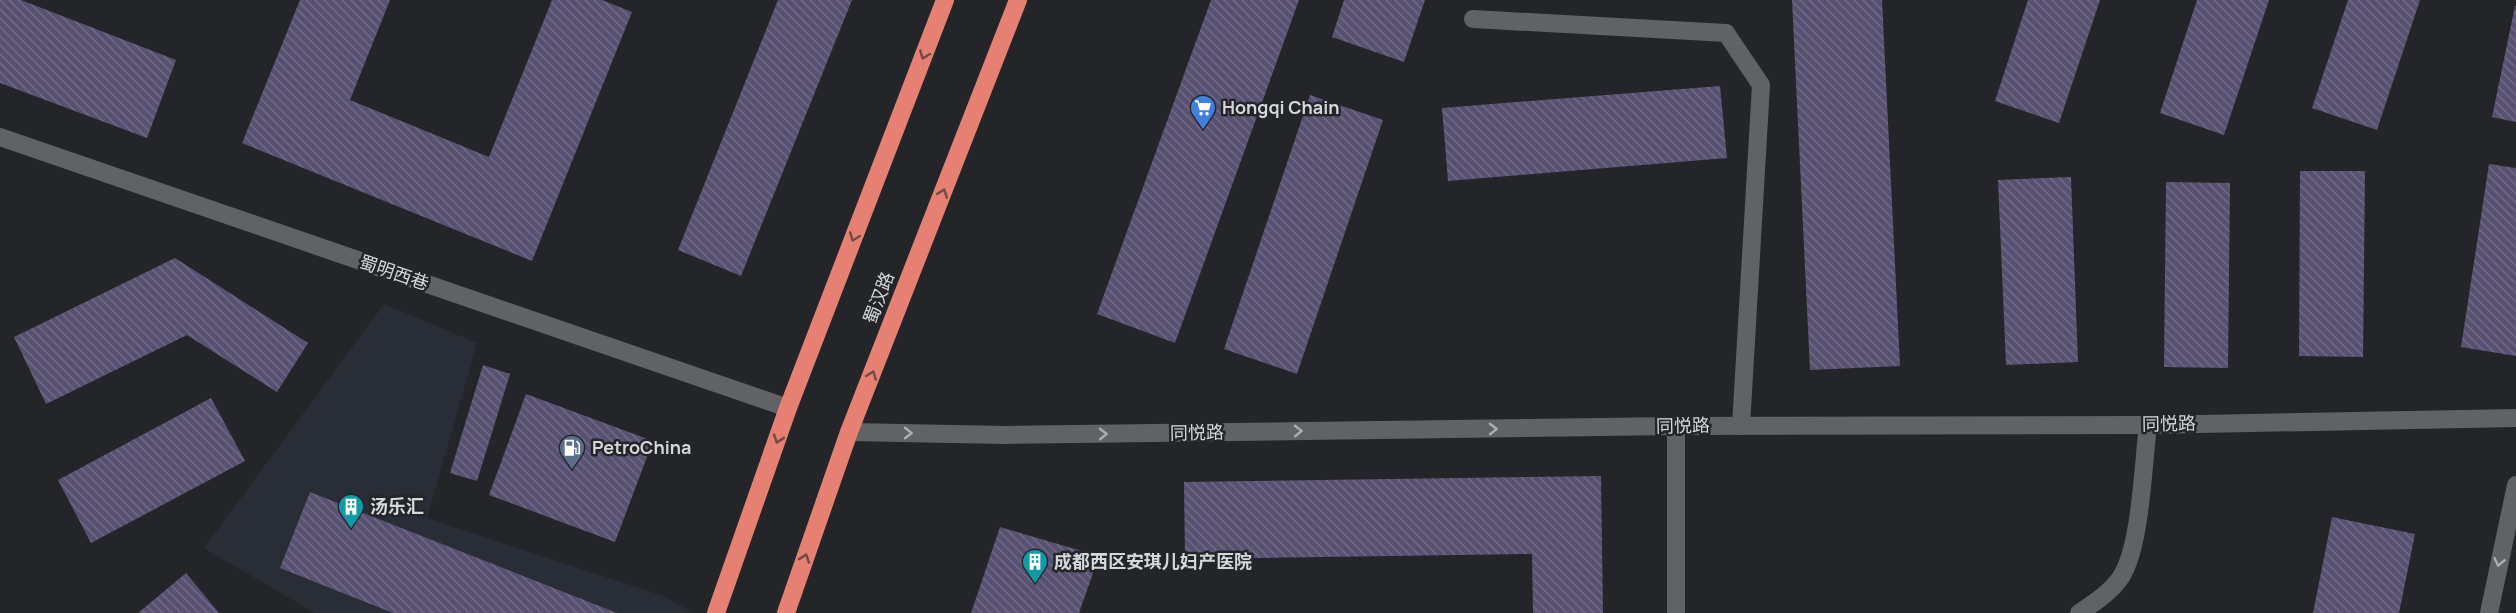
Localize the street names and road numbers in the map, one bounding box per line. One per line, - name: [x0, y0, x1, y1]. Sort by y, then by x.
- street label: 蜀明西巷: [356, 249, 432, 295]
- street label: 蜀汉路: [857, 268, 899, 327]
- street label: 同悦路: [2142, 411, 2196, 435]
- street label: 同悦路: [1656, 413, 1710, 437]
- street label: 同悦路: [1170, 420, 1224, 444]

